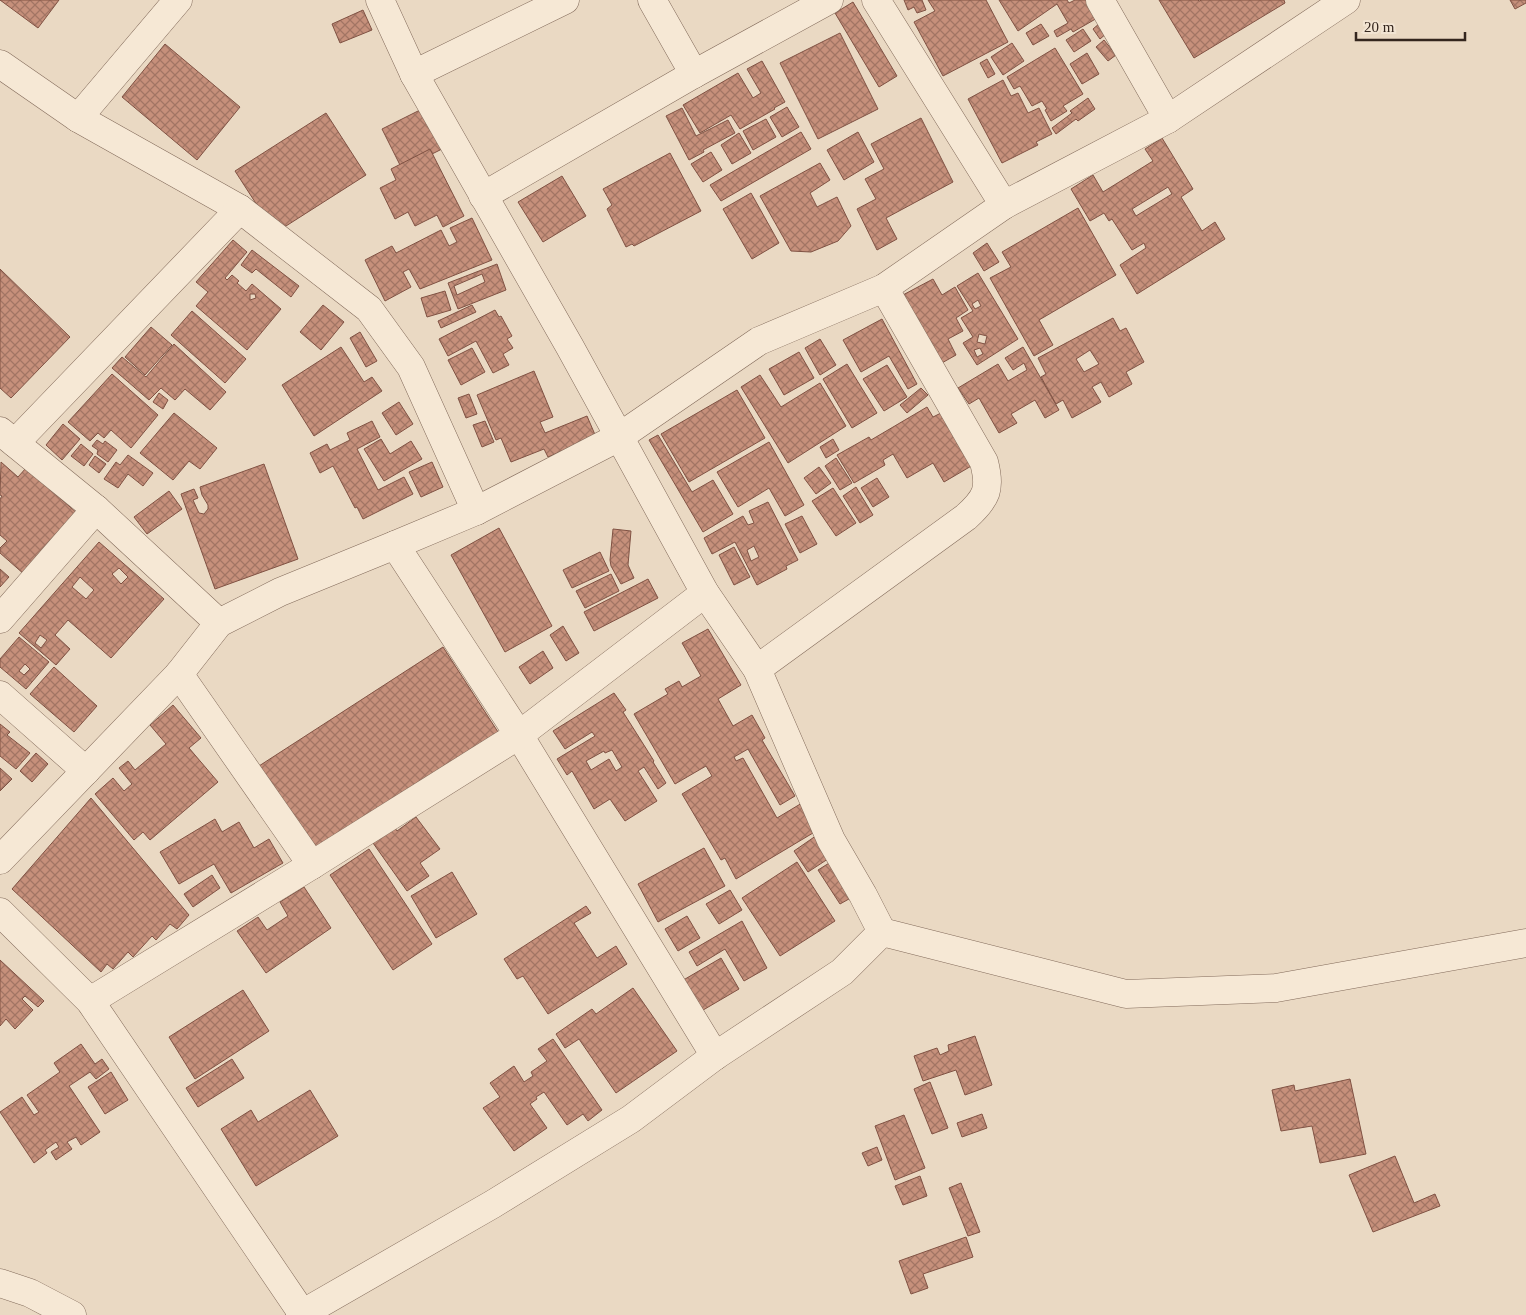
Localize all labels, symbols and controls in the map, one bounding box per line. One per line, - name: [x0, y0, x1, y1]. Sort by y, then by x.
- scale bar: [1356, 10, 1465, 42]
- text: 20 m: [1364, 19, 1395, 35]

